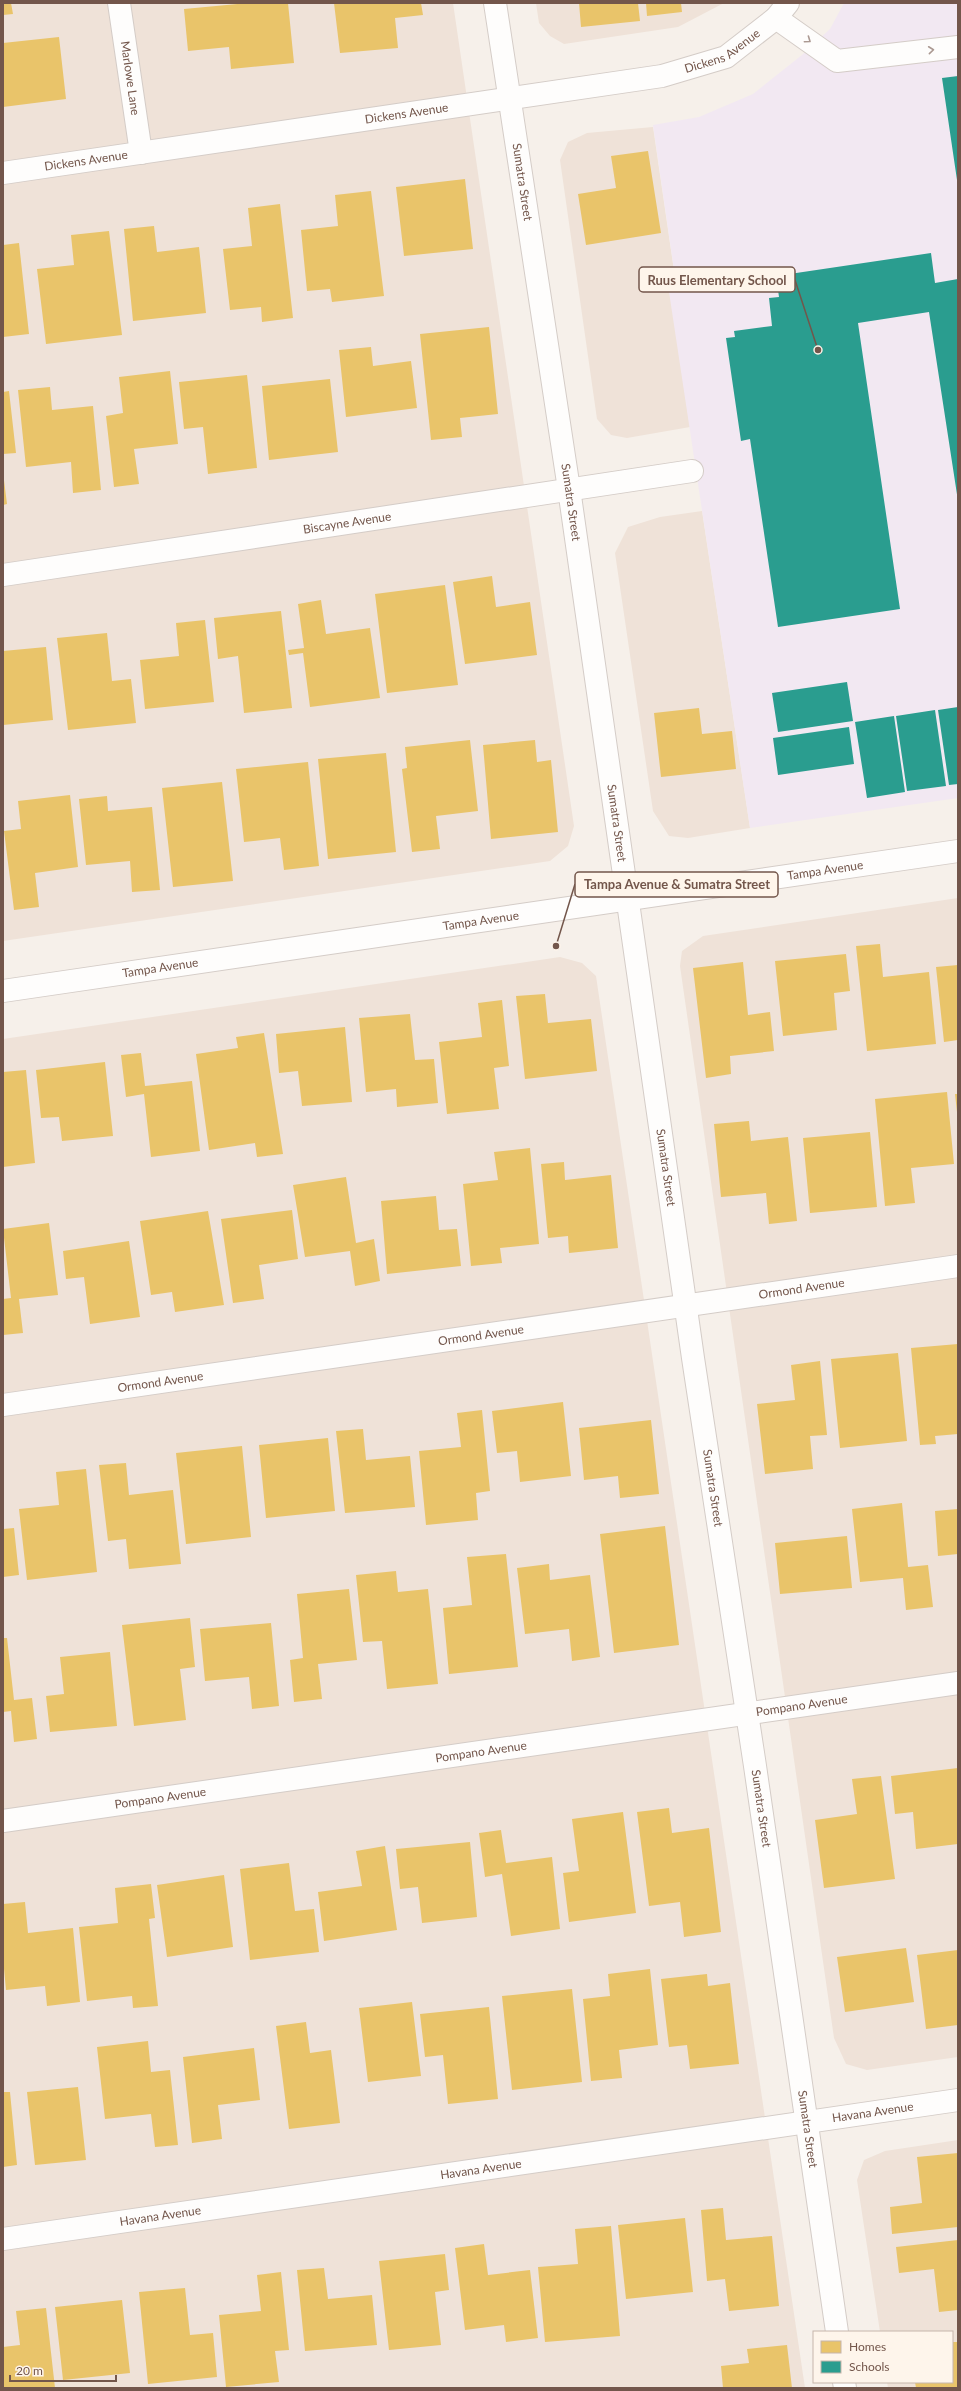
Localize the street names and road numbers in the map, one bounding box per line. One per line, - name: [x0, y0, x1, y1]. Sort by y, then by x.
- street label: Dickens Avenue: [683, 25, 763, 76]
- street label: Marlowe Lane: [118, 40, 143, 116]
- street label: Dickens Avenue: [364, 100, 449, 127]
- street label: Sumatra Street: [509, 142, 536, 222]
- street label: Dickens Avenue: [43, 147, 129, 174]
- street label: Sumatra Street: [558, 462, 584, 543]
- street label: Biscayne Avenue: [302, 509, 392, 537]
- street label: Sumatra Street: [604, 783, 630, 863]
- street label: Tampa Avenue: [786, 857, 864, 883]
- street label: Tampa Avenue: [442, 907, 520, 933]
- street label: Tampa Avenue: [121, 954, 199, 980]
- street label: Sumatra Street: [653, 1128, 679, 1208]
- street label: Ormond Avenue: [758, 1275, 845, 1302]
- street label: Ormond Avenue: [437, 1321, 525, 1349]
- street label: Ormond Avenue: [116, 1368, 204, 1395]
- street label: Sumatra Street: [700, 1448, 727, 1528]
- street label: Pompano Avenue: [755, 1691, 848, 1719]
- street label: Pompano Avenue: [434, 1737, 528, 1765]
- street label: Sumatra Street: [749, 1769, 775, 1849]
- street label: Pompano Avenue: [114, 1784, 207, 1812]
- street label: Sumatra Street: [795, 2089, 821, 2169]
- street label: Havana Avenue: [831, 2099, 914, 2125]
- street label: Havana Avenue: [439, 2156, 523, 2182]
- street label: Havana Avenue: [119, 2202, 202, 2229]

